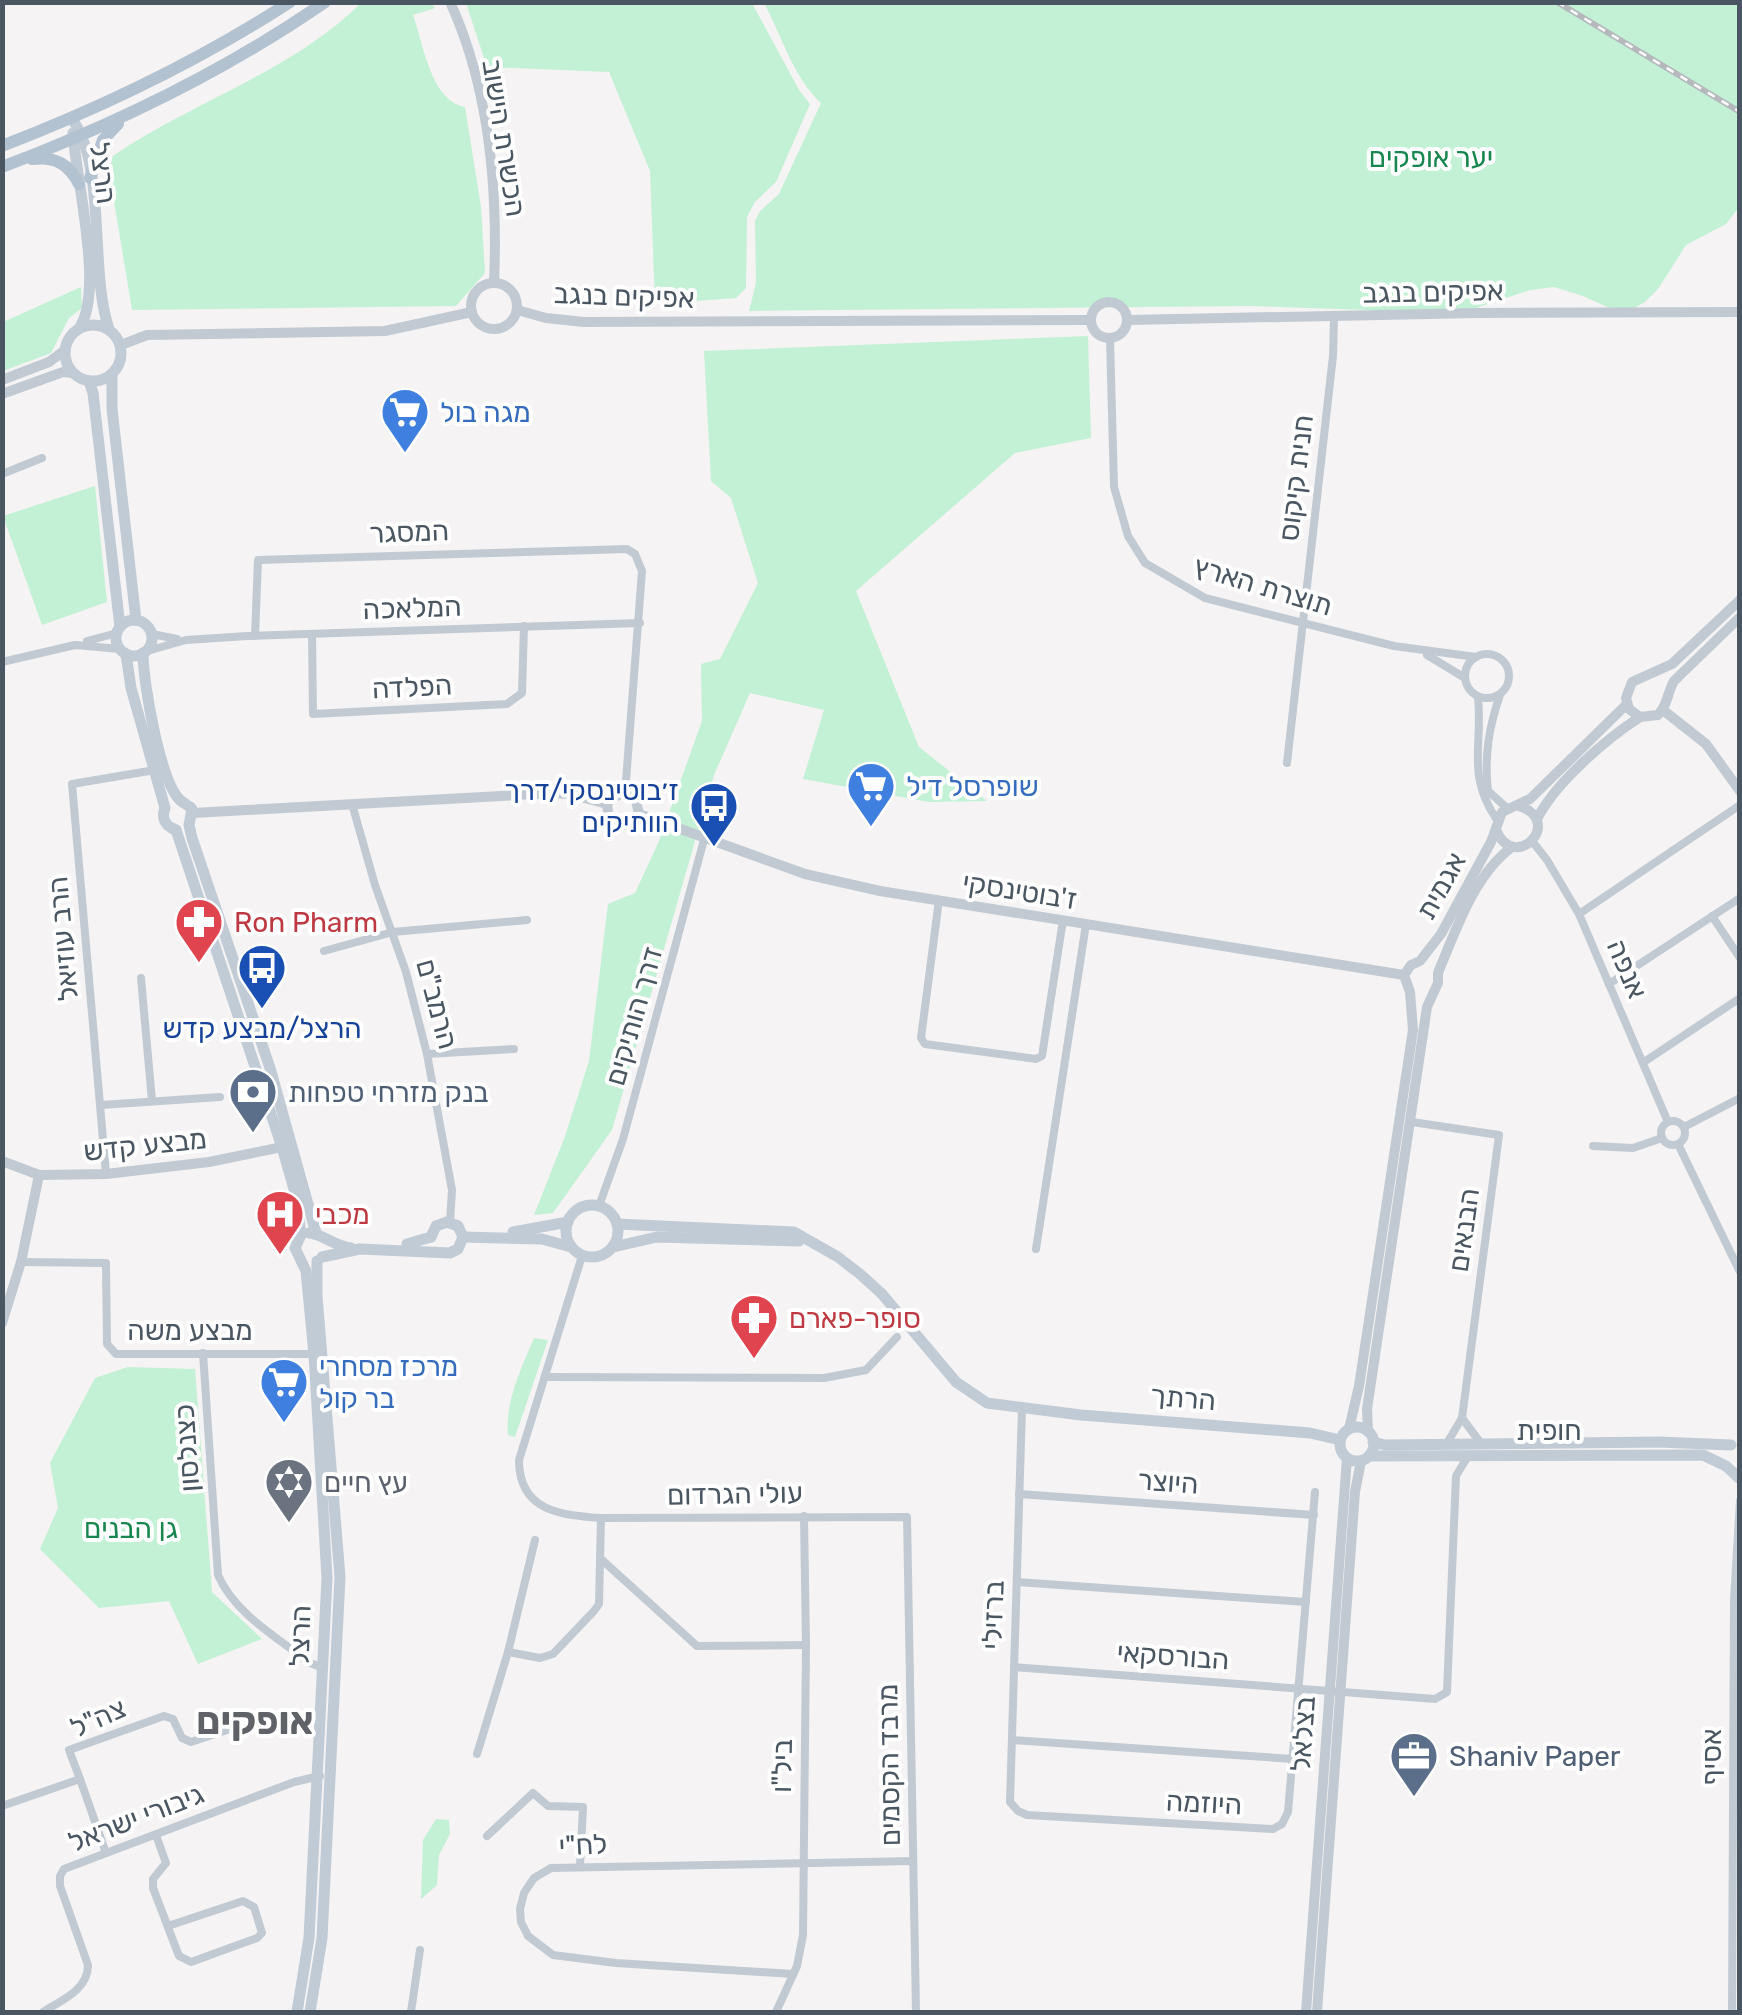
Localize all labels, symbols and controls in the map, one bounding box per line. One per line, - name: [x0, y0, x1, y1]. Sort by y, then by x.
- street label: הכשרת הישוב: [475, 57, 533, 219]
- street label: הרצל: [83, 140, 123, 206]
- park label: יער אופקים: [1369, 141, 1493, 174]
- street label: אפיקים בנגב: [1362, 274, 1504, 310]
- street label: אפיקים בנגב: [553, 277, 695, 315]
- supermarket icon: מגה בול: [379, 386, 431, 454]
- place label: מגה בול: [440, 396, 531, 429]
- street label: חנית קיקוס: [1272, 413, 1320, 543]
- street label: המסגר: [369, 514, 449, 550]
- street label: תוצרת הארץ: [1190, 549, 1336, 623]
- street label: המלאכה: [362, 590, 462, 626]
- street label: הפלדה: [371, 668, 453, 706]
- supermarket icon: שופרסל דיל: [845, 760, 897, 828]
- place label: שופרסל דיל: [906, 770, 1039, 803]
- place label: ז׳בוטינסקי/דרך הוותיקים: [504, 774, 679, 839]
- bus stop icon: ז׳בוטינסקי/דרך הוותיקים: [688, 780, 740, 848]
- street label: אגמית: [1409, 847, 1473, 925]
- street label: ז'בוטינסקי: [960, 866, 1080, 916]
- street label: הרב עוזיאל: [41, 875, 85, 1003]
- pharmacy icon: Ron Pharm: [173, 896, 225, 964]
- place label: Ron Pharm: [234, 906, 378, 939]
- street label: אנפה: [1600, 935, 1654, 1003]
- bus stop icon: הרצל/מבצע קדש: [236, 942, 288, 1010]
- street label: דרך הותיקים: [598, 943, 670, 1089]
- street label: הרמב"ם: [409, 955, 465, 1053]
- place label: הרצל/מבצע קדש: [162, 1012, 362, 1045]
- bank icon: בנק מזרחי טפחות: [227, 1066, 279, 1134]
- place label: בנק מזרחי טפחות: [288, 1076, 489, 1109]
- street label: מבצע קדש: [82, 1122, 208, 1168]
- street label: הבנאים: [1442, 1186, 1486, 1274]
- hospital icon: מכבי: [254, 1188, 306, 1256]
- place label: מכבי: [315, 1198, 370, 1231]
- pharmacy icon: סופר-פארם: [728, 1292, 780, 1360]
- place label: סופר-פארם: [789, 1302, 921, 1335]
- street label: מבצע משה: [127, 1314, 253, 1347]
- place label: מרכז מסחרי בר קול: [319, 1350, 458, 1415]
- supermarket icon: מרכז מסחרי בר קול: [258, 1356, 310, 1424]
- street label: הרתך: [1149, 1379, 1217, 1417]
- street label: כצנלסון: [167, 1403, 207, 1493]
- street label: חופית: [1516, 1414, 1582, 1447]
- synagogue icon: עץ חיים: [263, 1456, 315, 1524]
- street label: היוצר: [1137, 1463, 1199, 1501]
- place label: עץ חיים: [324, 1466, 408, 1499]
- street label: עולי הגרדום: [667, 1476, 803, 1512]
- park label: גן הבנים: [84, 1512, 178, 1545]
- street label: ברזילי: [975, 1580, 1011, 1650]
- street label: הרצל: [282, 1604, 318, 1668]
- street label: הבורסקאי: [1116, 1636, 1230, 1676]
- street label: מרבד הקסמים: [871, 1683, 907, 1847]
- street label: צה"ל: [65, 1691, 131, 1745]
- street label: בצלאל: [1284, 1695, 1322, 1773]
- district label: אופקים: [196, 1698, 314, 1744]
- street label: אסיף: [1695, 1729, 1728, 1785]
- office icon: Shaniv Paper: [1388, 1730, 1440, 1798]
- street label: ביל"ו: [765, 1739, 799, 1793]
- place label: Shaniv Paper: [1449, 1740, 1621, 1773]
- street label: גיבורי ישראל: [64, 1777, 208, 1859]
- street label: היוזמה: [1165, 1785, 1243, 1821]
- street label: לח"י: [558, 1827, 608, 1863]

